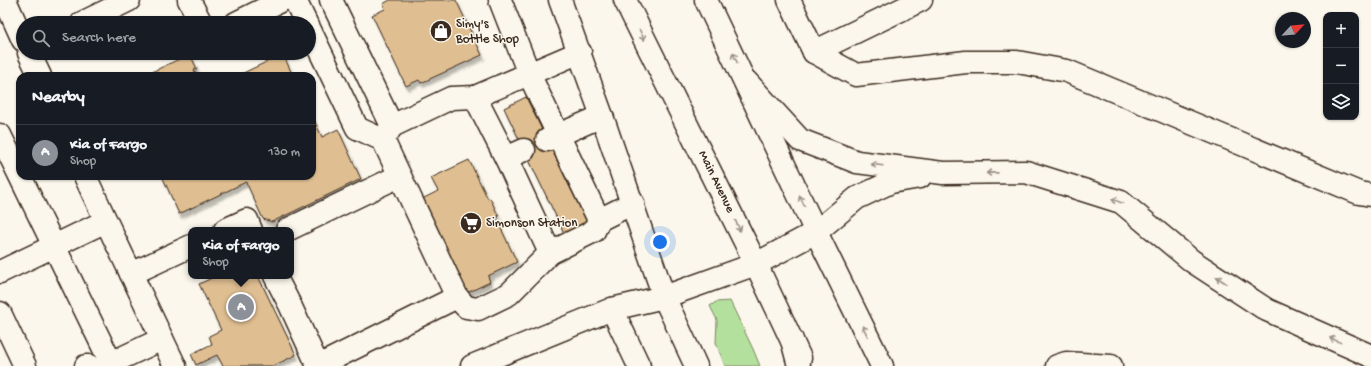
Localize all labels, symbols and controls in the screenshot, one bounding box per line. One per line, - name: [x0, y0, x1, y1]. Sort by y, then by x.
- north arrow: [1275, 12, 1311, 48]
- map controls: [1323, 12, 1359, 120]
- button: +: [1323, 12, 1359, 48]
- search box: [16, 16, 316, 60]
- place label: Simy's Bottle Shop: [455, 17, 519, 47]
- shop icon: Simy's Bottle Shop: [428, 18, 454, 44]
- icon: search: [30, 27, 52, 49]
- text: Search here: [62, 29, 136, 47]
- one-way arrow: [639, 29, 646, 41]
- button: −: [1323, 48, 1359, 84]
- one-way arrow: [731, 53, 738, 65]
- button: layers: [1323, 84, 1359, 120]
- text: Nearby: [32, 88, 85, 108]
- text: Kia of Fargo: [70, 136, 147, 154]
- text: A: [41, 145, 49, 160]
- text: 130 m: [268, 145, 300, 160]
- street label: Main Avenue: [694, 148, 738, 216]
- text: Shop: [70, 154, 96, 169]
- one-way arrow: [871, 161, 884, 169]
- one-way arrow: [986, 169, 999, 176]
- one-way arrow: [798, 196, 805, 208]
- one-way arrow: [1112, 197, 1124, 205]
- supermarket icon: Simonson Station: [458, 210, 484, 236]
- place label: Simonson Station: [486, 216, 578, 231]
- one-way arrow: [735, 220, 742, 232]
- popup: [188, 227, 294, 279]
- your location: [650, 232, 670, 252]
- text: Kia of Fargo: [203, 237, 279, 255]
- text: Shop: [203, 255, 229, 270]
- one-way arrow: [1216, 276, 1227, 284]
- pin: A: [228, 292, 254, 322]
- one-way arrow: [861, 325, 868, 337]
- one-way arrow: [1330, 336, 1342, 343]

